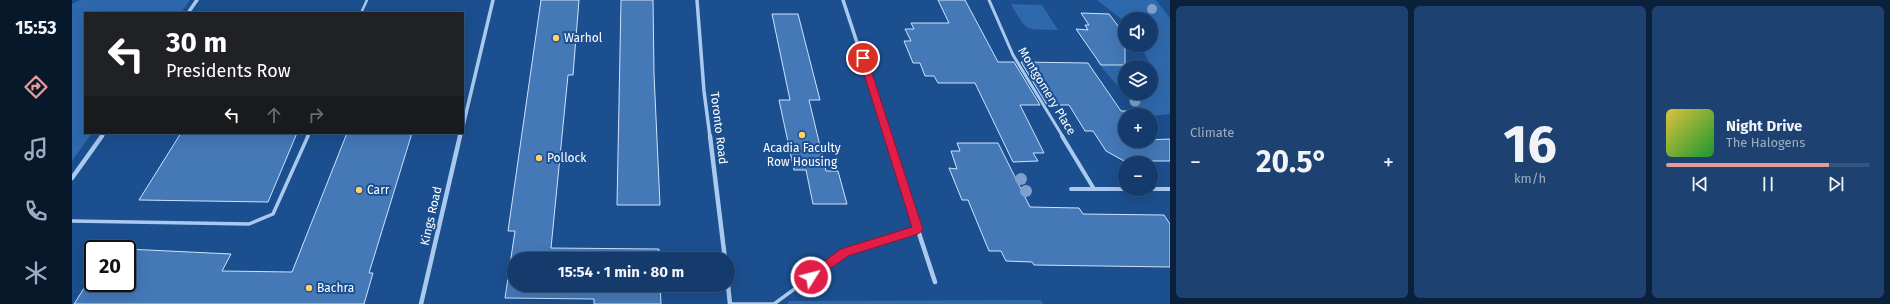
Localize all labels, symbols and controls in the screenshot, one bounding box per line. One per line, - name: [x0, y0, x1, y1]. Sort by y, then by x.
- map controls: [1118, 12, 1158, 196]
- button: sound: [1118, 12, 1158, 52]
- text: 15:53: [15, 17, 57, 39]
- text: 30 m: [166, 26, 227, 59]
- icon: left: [100, 28, 152, 80]
- place label: Warhol: [564, 31, 603, 45]
- marker: Warhol: [551, 33, 561, 43]
- pin: [846, 41, 880, 75]
- street label: Montgomery Place: [1015, 45, 1079, 137]
- icon: arrive: [852, 47, 874, 69]
- text: Presidents Row: [166, 60, 291, 82]
- button: layers: [1118, 60, 1158, 100]
- icon: directions: [22, 73, 50, 101]
- street label: Toronto Road: [708, 91, 730, 165]
- icon: left: [221, 104, 243, 126]
- icon: ahead: [263, 104, 285, 126]
- icon: right: [305, 104, 327, 126]
- button: +: [1118, 108, 1158, 148]
- text: 16: [1503, 113, 1557, 176]
- text: Night Drive: [1726, 117, 1802, 135]
- text: Climate: [1190, 125, 1234, 140]
- marker: Acadia Faculty Row Housing: [797, 130, 807, 140]
- icon: music: [22, 135, 50, 163]
- text: The Halogens: [1726, 135, 1805, 150]
- place label: Acadia Faculty Row Housing: [763, 141, 841, 169]
- text: 20.5°: [1256, 144, 1328, 180]
- text: −: [1190, 149, 1201, 176]
- text: +: [1383, 149, 1394, 176]
- place label: Pollock: [547, 151, 587, 165]
- marker: Pollock: [534, 153, 544, 163]
- button: −: [1118, 156, 1158, 196]
- text: km/h: [1514, 171, 1546, 186]
- icon: previous: [1689, 173, 1711, 195]
- icon: pause: [1757, 173, 1779, 195]
- icon: next: [1825, 173, 1847, 195]
- place label: Carr: [367, 183, 390, 197]
- marker: Carr: [354, 185, 364, 195]
- street label: Kings Road: [417, 185, 445, 247]
- icon: phone: [22, 197, 50, 225]
- speed limit sign: 20: [84, 240, 136, 292]
- position arrow: [790, 256, 832, 298]
- icon: climate: [22, 259, 50, 287]
- text: 15:54 · 1 min · 80 m: [558, 263, 684, 281]
- place label: Bachra: [317, 281, 354, 295]
- marker: Bachra: [304, 283, 314, 293]

